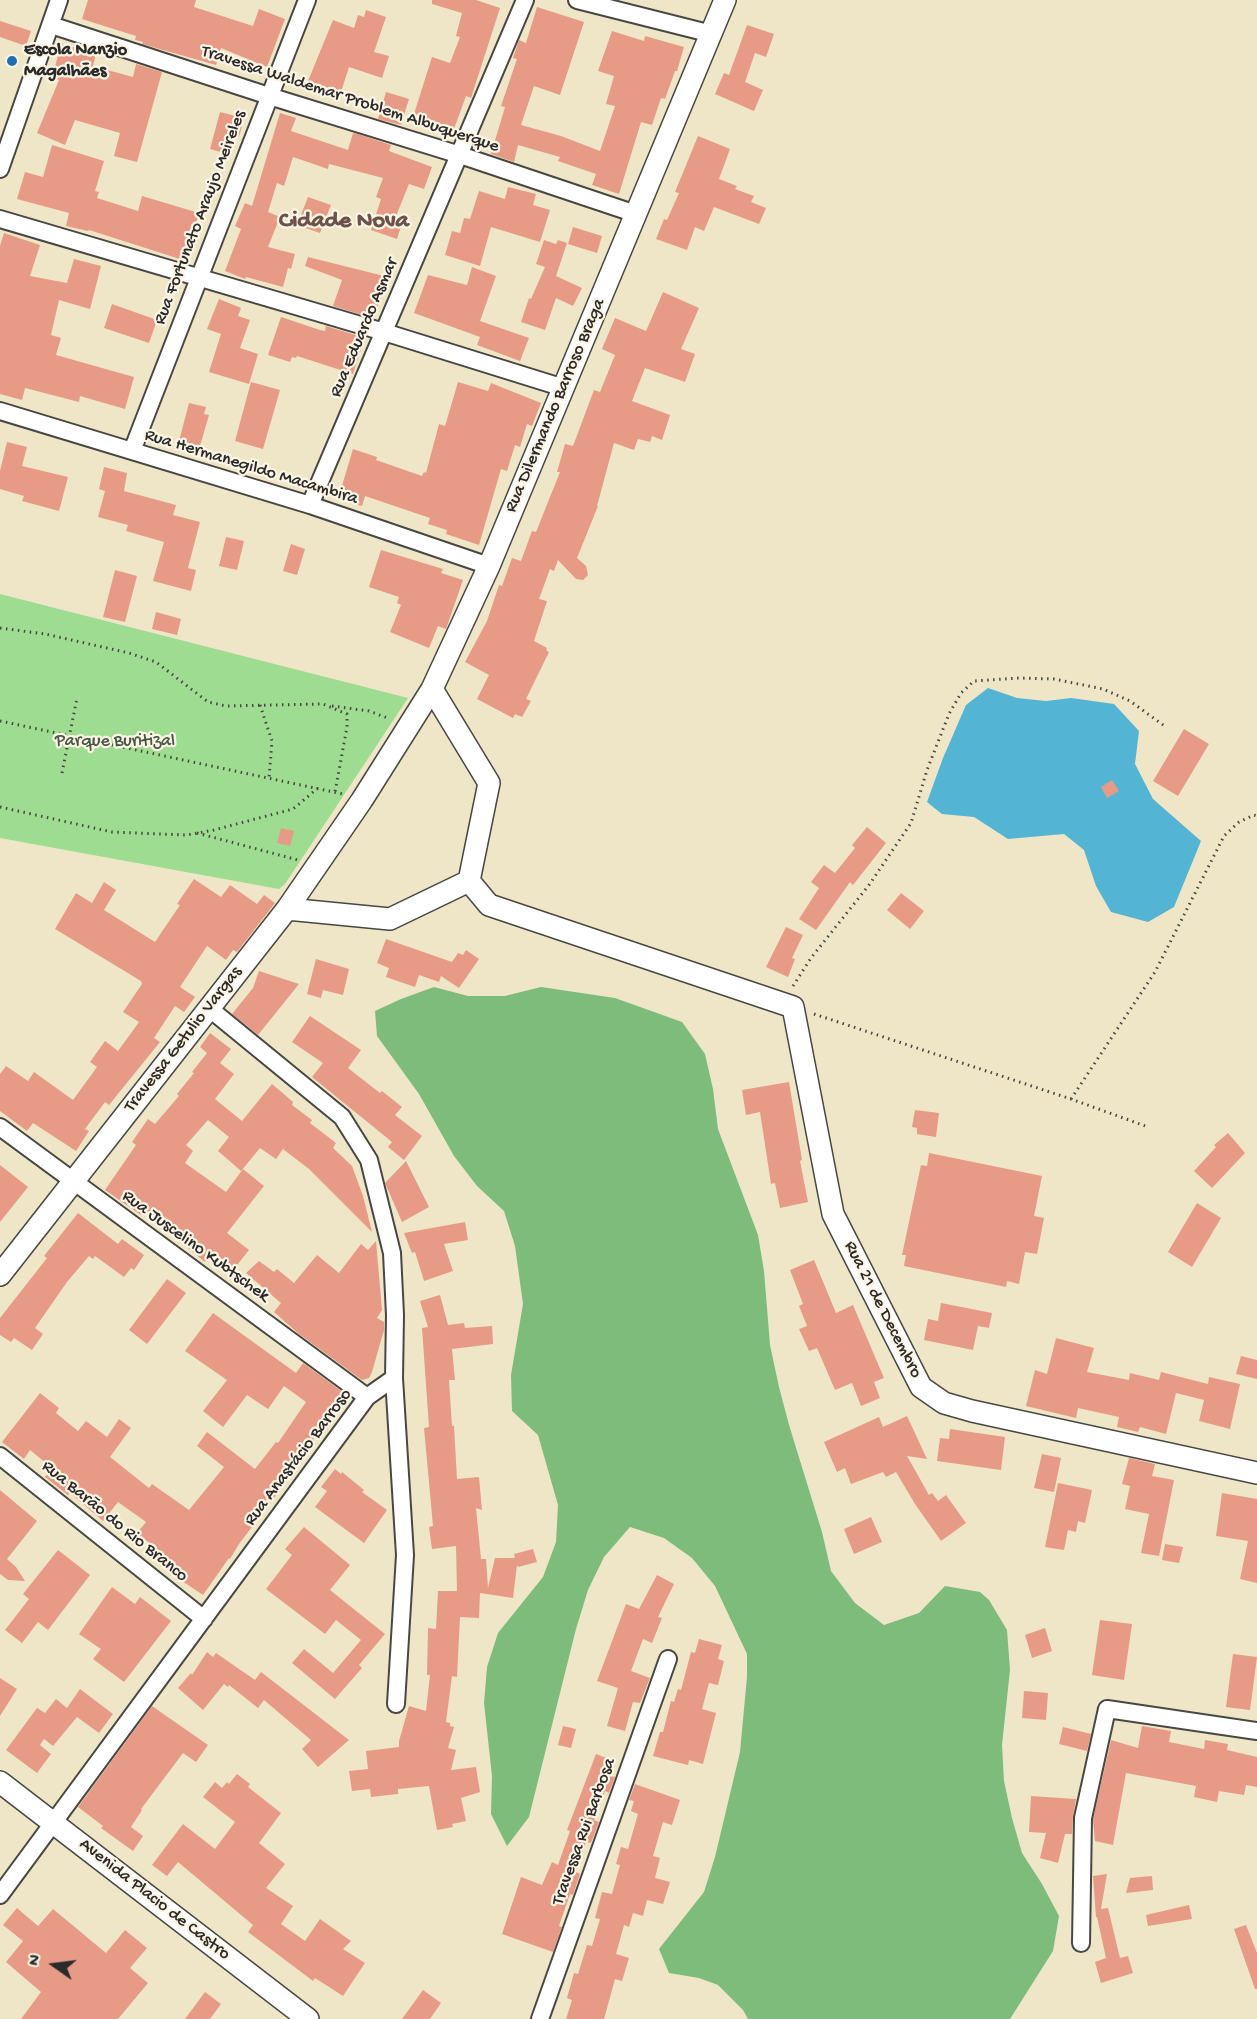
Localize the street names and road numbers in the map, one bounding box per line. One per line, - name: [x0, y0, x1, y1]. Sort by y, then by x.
- street label: Travessa Waldemar Problem Albuquerque: [198, 42, 502, 158]
- street label: Rua Fortunato Araujo Meireles: [150, 108, 252, 328]
- street label: Rua Eduardo Asmar: [326, 255, 404, 401]
- street label: Rua Dilermando Barroso Braga: [501, 296, 611, 516]
- street label: Rua Hermanegildo Macambira: [142, 425, 360, 511]
- street label: Travessa Getulio Vargas: [120, 963, 248, 1117]
- street label: Rua Juscelino Kubtschek: [117, 1186, 273, 1308]
- street label: Rua 21 de Decembro: [838, 1238, 926, 1382]
- street label: Rua Anastácio Barroso: [240, 1385, 358, 1531]
- street label: Rua Barão do Rio Branco: [36, 1456, 192, 1588]
- street label: Travessa Rui Barbosa: [548, 1755, 622, 1909]
- street label: Avenida Placio de Castro: [74, 1834, 234, 1966]

